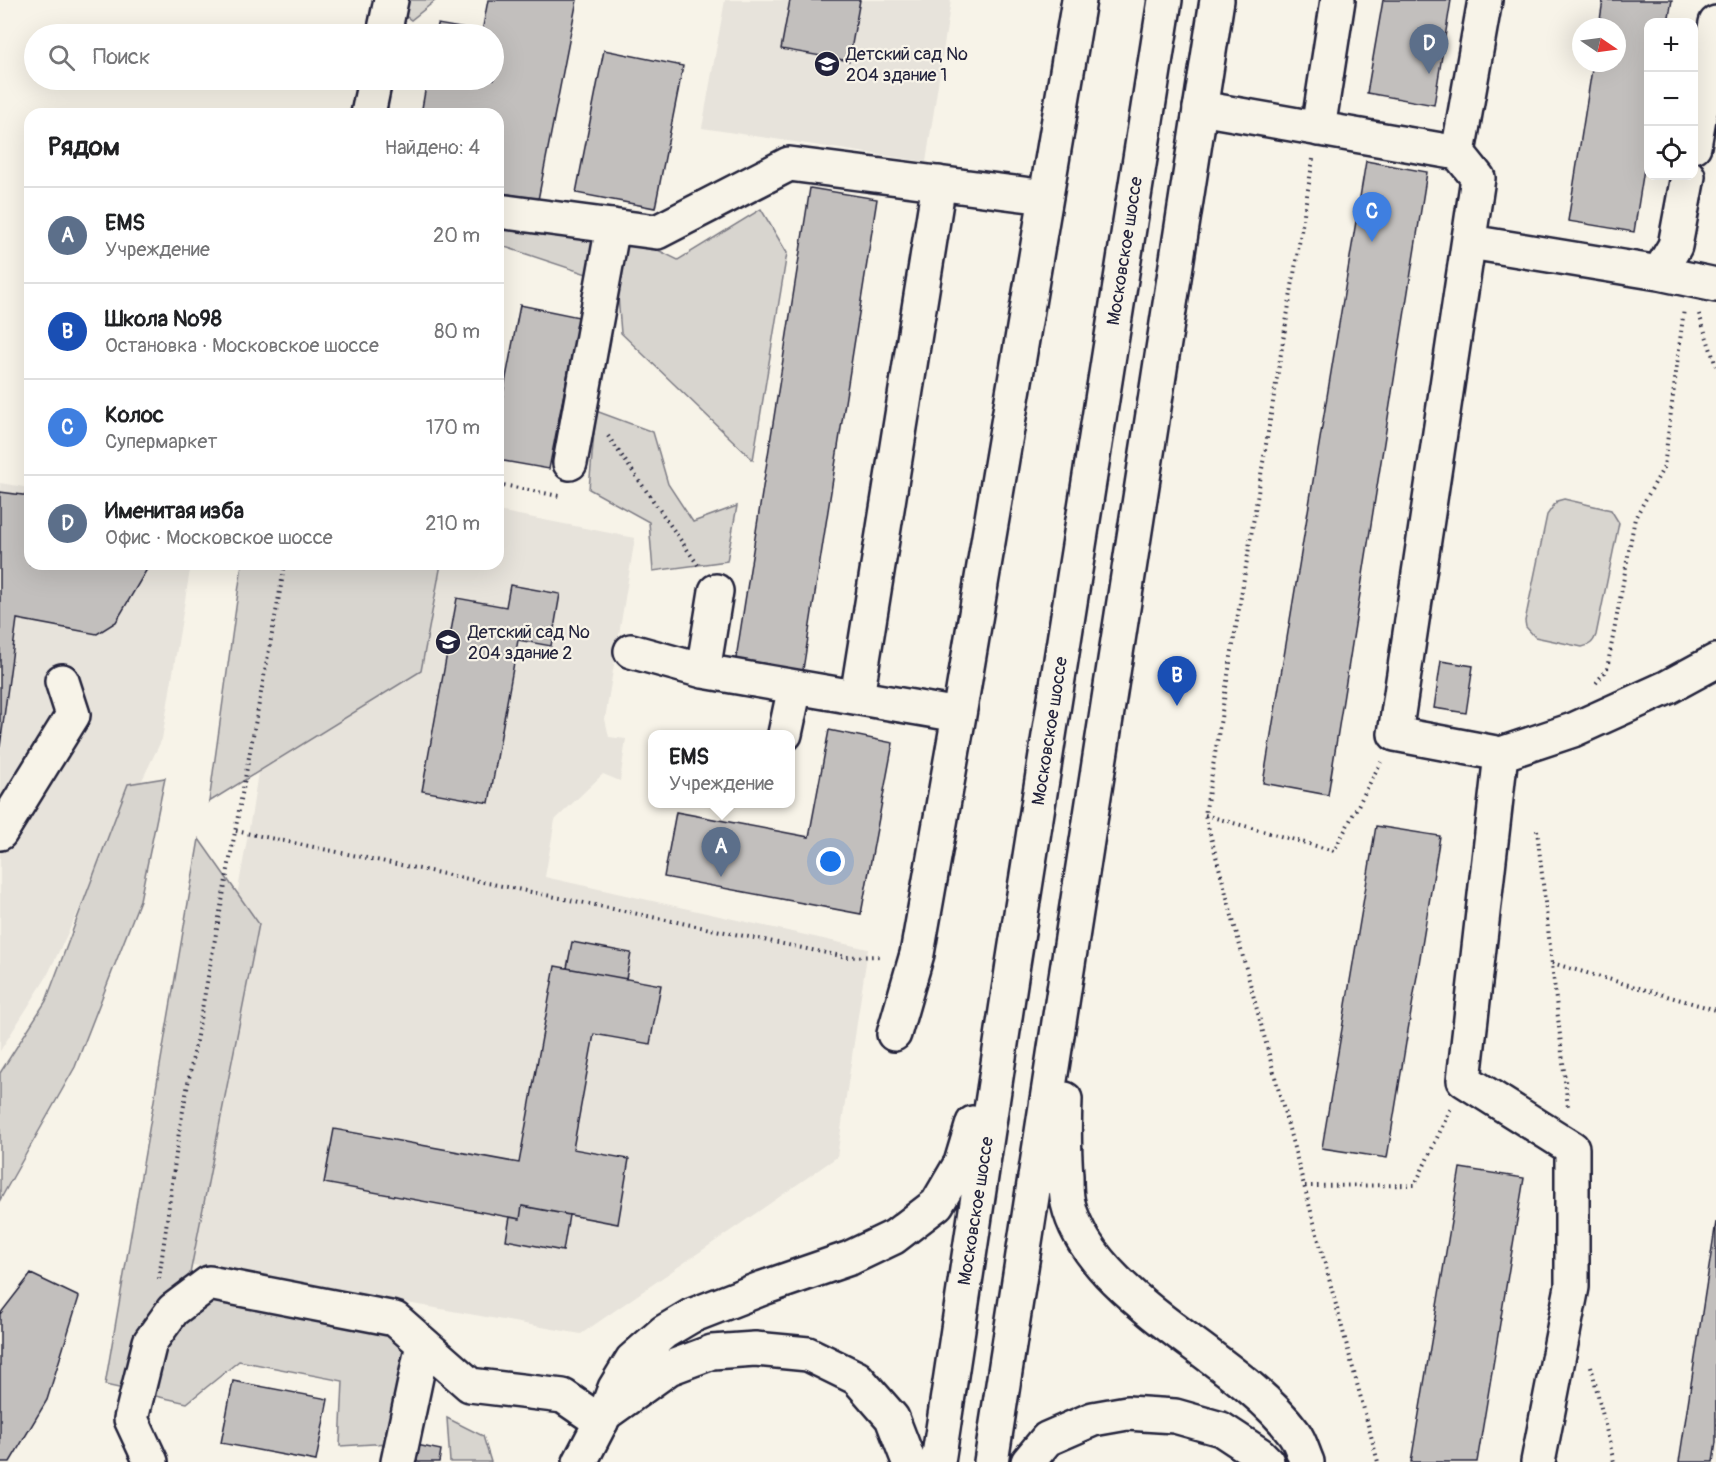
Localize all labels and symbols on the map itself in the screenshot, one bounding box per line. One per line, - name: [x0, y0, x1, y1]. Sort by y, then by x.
- north arrow: [1572, 18, 1626, 72]
- pin: D: [1410, 25, 1448, 74]
- place label: Детский сад № 204 здание 1: [845, 43, 968, 87]
- school or university icon: Детский сад № 204 здание 1: [812, 49, 842, 79]
- street label: Московское шоссе: [1102, 175, 1148, 327]
- pin: C: [1352, 192, 1392, 242]
- place label: Детский сад № 204 здание 2: [467, 621, 590, 665]
- school or university icon: Детский сад № 204 здание 2: [433, 627, 463, 657]
- street label: Московское шоссе: [1027, 655, 1073, 807]
- pin: B: [1158, 656, 1196, 706]
- pin: A: [702, 828, 740, 877]
- your location: [816, 847, 845, 876]
- street label: Московское шоссе: [953, 1135, 999, 1287]

